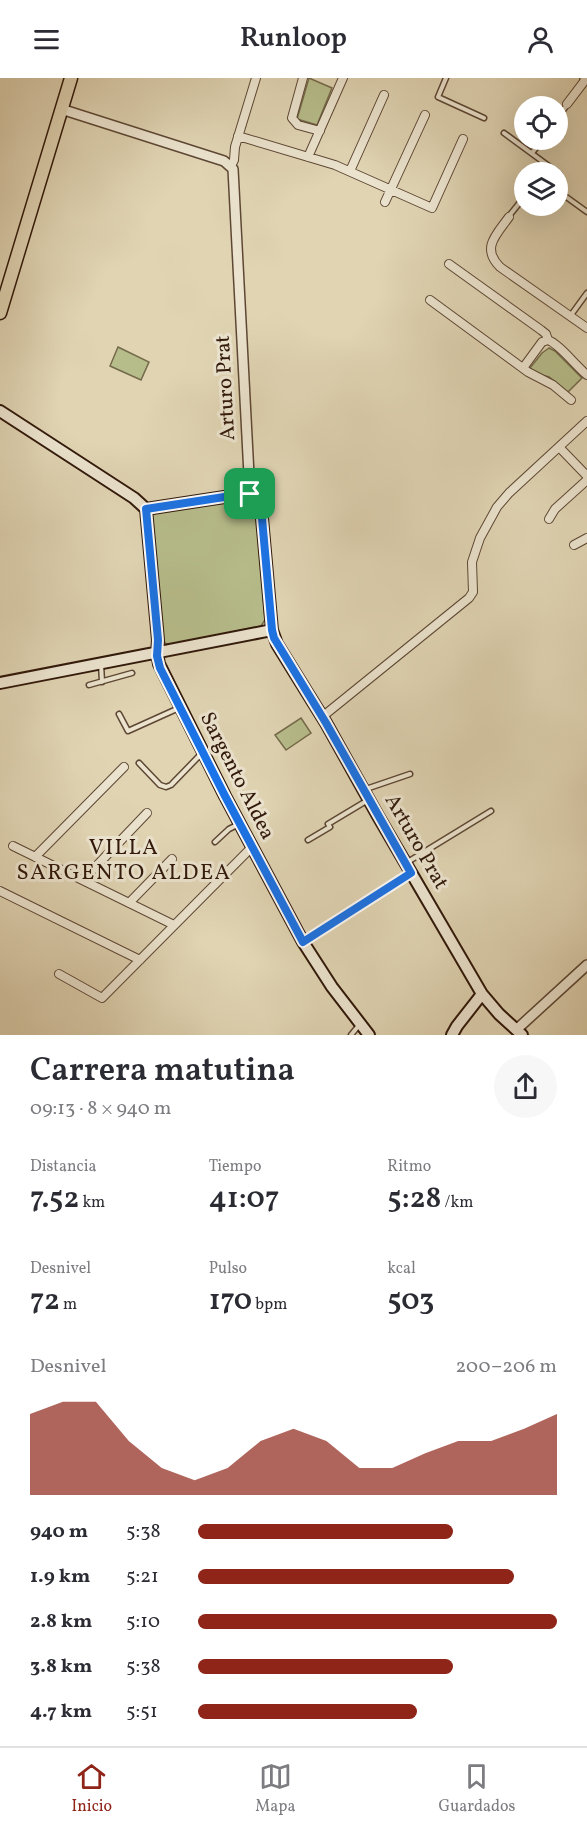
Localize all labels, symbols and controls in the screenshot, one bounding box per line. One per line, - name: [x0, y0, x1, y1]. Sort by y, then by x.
- text: Runloop: [240, 20, 347, 58]
- icon: menu: [30, 23, 63, 56]
- icon: person: [524, 23, 557, 56]
- map controls: [514, 96, 568, 216]
- button: locate: [514, 96, 568, 150]
- button: layers: [514, 162, 568, 216]
- street label: Arturo Prat: [209, 335, 243, 441]
- pin: [224, 468, 275, 519]
- icon: arrive: [233, 477, 266, 510]
- street label: Sargento Aldea: [192, 707, 282, 845]
- street label: Arturo Prat: [377, 789, 455, 895]
- district label: VILLA SARGENTO ALDEA: [17, 833, 231, 889]
- text: Carrera matutina: [30, 1049, 295, 1095]
- button: share: [494, 1055, 557, 1118]
- text: 09:13 · 8 × 940 m: [30, 1095, 172, 1123]
- text: Distancia: [30, 1156, 96, 1178]
- text: Tiempo: [209, 1156, 261, 1178]
- text: Ritmo: [387, 1156, 431, 1178]
- text: 7.52: [30, 1178, 79, 1220]
- text: 41:07: [209, 1178, 279, 1220]
- text: 5:28: [387, 1178, 441, 1220]
- text: km: [79, 1192, 105, 1214]
- text: /km: [441, 1192, 473, 1214]
- text: Desnivel: [30, 1258, 91, 1280]
- text: Pulso: [209, 1258, 247, 1280]
- text: kcal: [387, 1258, 416, 1280]
- text: 72: [30, 1280, 60, 1322]
- text: 170: [209, 1280, 252, 1322]
- text: 503: [387, 1280, 434, 1322]
- text: m: [60, 1294, 77, 1316]
- text: bpm: [252, 1294, 287, 1316]
- text: Desnivel: [30, 1353, 106, 1381]
- text: 200–206 m: [455, 1353, 557, 1381]
- text: 940 m: [30, 1518, 88, 1546]
- text: 5:38: [126, 1518, 161, 1546]
- text: 1.9 km: [30, 1563, 90, 1591]
- text: 5:21: [126, 1563, 159, 1591]
- text: 2.8 km: [30, 1608, 92, 1636]
- text: 5:10: [126, 1608, 160, 1636]
- text: 3.8 km: [30, 1653, 92, 1681]
- text: 5:38: [126, 1653, 161, 1681]
- text: 4.7 km: [30, 1698, 92, 1726]
- text: 5:51: [126, 1698, 158, 1726]
- tab: Inicio: [72, 1760, 112, 1818]
- tab: Mapa: [255, 1760, 295, 1818]
- tab: Guardados: [439, 1760, 515, 1818]

